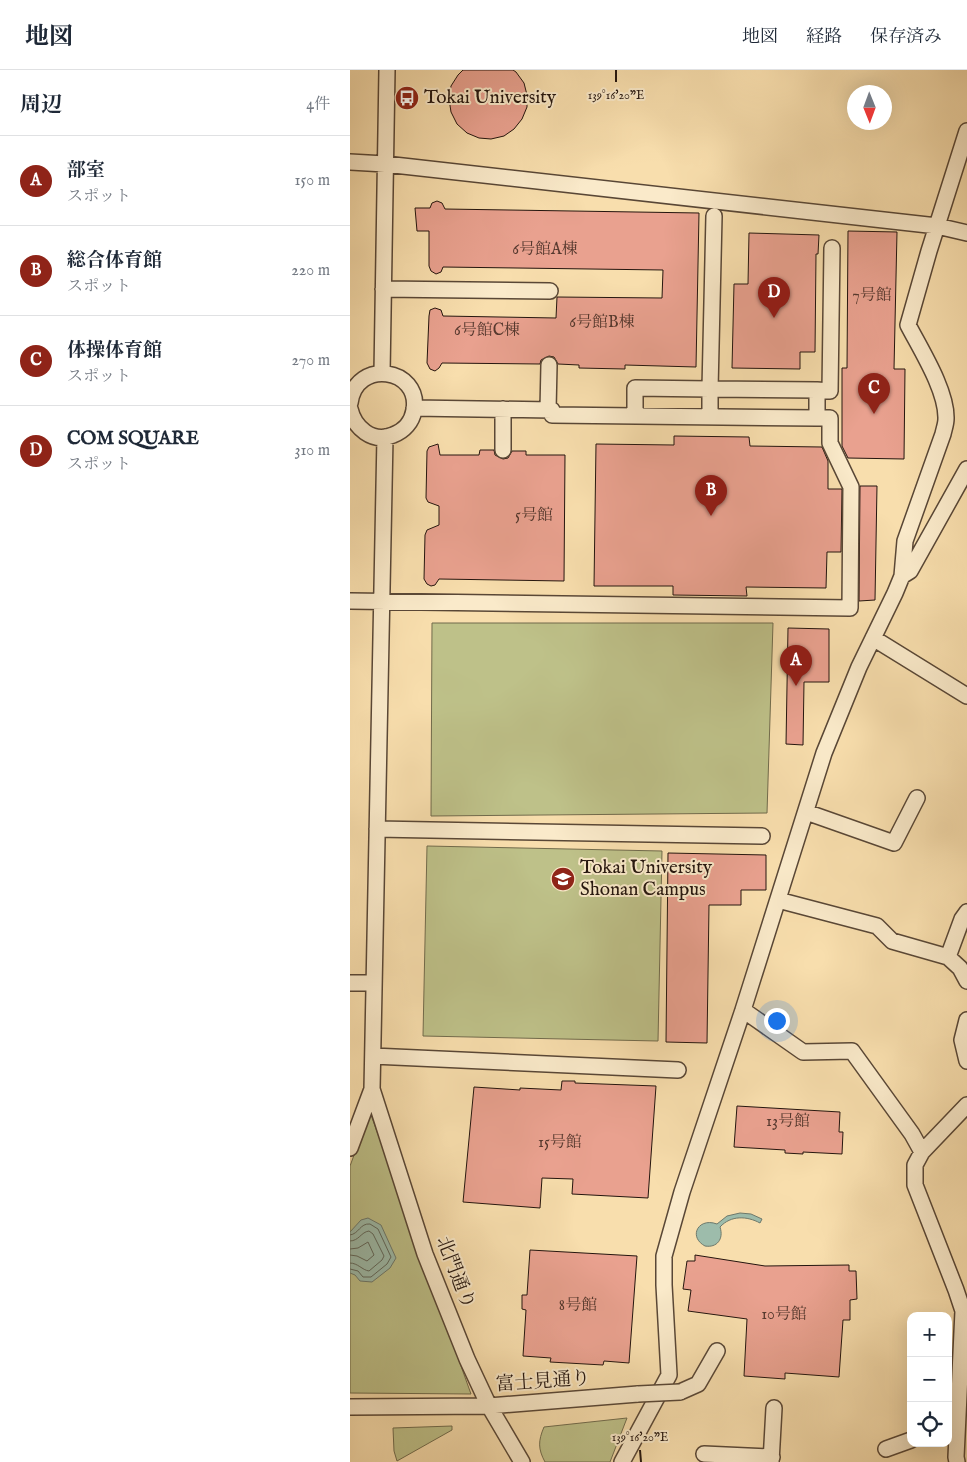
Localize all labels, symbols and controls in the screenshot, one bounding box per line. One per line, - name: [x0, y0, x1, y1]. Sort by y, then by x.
- text: 地図: [25, 22, 73, 53]
- text: 地図: [742, 26, 778, 49]
- text: 経路: [806, 26, 842, 49]
- text: 保存済み: [870, 26, 942, 49]
- bus stop icon: Tokai University: [394, 85, 420, 111]
- north arrow: [847, 85, 892, 130]
- place label: Tokai University: [424, 86, 557, 110]
- text: 139°16'20"E: [588, 88, 644, 103]
- text: 周辺: [20, 92, 62, 119]
- text: 4件: [306, 95, 330, 115]
- text: 部室: [67, 159, 105, 183]
- text: A: [31, 171, 41, 191]
- text: 150 m: [295, 171, 330, 191]
- text: スポット: [67, 187, 131, 207]
- house number: 6号館A棟: [512, 240, 578, 260]
- text: 総合体育館: [67, 249, 162, 273]
- text: B: [31, 261, 41, 281]
- text: 220 m: [291, 261, 330, 281]
- text: スポット: [67, 277, 131, 297]
- pin: D: [758, 277, 790, 318]
- house number: 7号館: [852, 286, 892, 306]
- house number: 6号館B棟: [569, 313, 635, 333]
- house number: 6号館C棟: [454, 321, 520, 341]
- text: 体操体育館: [67, 339, 162, 363]
- text: C: [30, 351, 42, 371]
- text: 270 m: [291, 351, 330, 371]
- text: スポット: [67, 367, 131, 387]
- pin: C: [858, 373, 890, 414]
- text: COM SQUARE: [67, 427, 199, 451]
- text: D: [30, 441, 42, 461]
- text: 310 m: [294, 441, 330, 461]
- text: スポット: [67, 455, 131, 475]
- pin: B: [695, 475, 727, 516]
- house number: 5号館: [515, 506, 553, 526]
- pin: A: [780, 645, 812, 686]
- place label: Tokai University Shonan Campus: [580, 856, 713, 902]
- school or university icon: Tokai University Shonan Campus: [550, 866, 576, 892]
- your location: [764, 1008, 790, 1034]
- house number: 13号館: [766, 1112, 810, 1132]
- house number: 15号館: [538, 1133, 582, 1153]
- street label: 北門通り: [430, 1233, 480, 1313]
- house number: 8号館: [559, 1296, 597, 1316]
- house number: 10号館: [761, 1305, 807, 1325]
- map controls: [907, 1312, 952, 1447]
- button: +: [907, 1312, 952, 1357]
- button: −: [907, 1357, 952, 1402]
- street label: 富士見通り: [495, 1367, 591, 1397]
- button: locate: [907, 1402, 952, 1447]
- text: 139°16'20"E: [612, 1430, 668, 1445]

